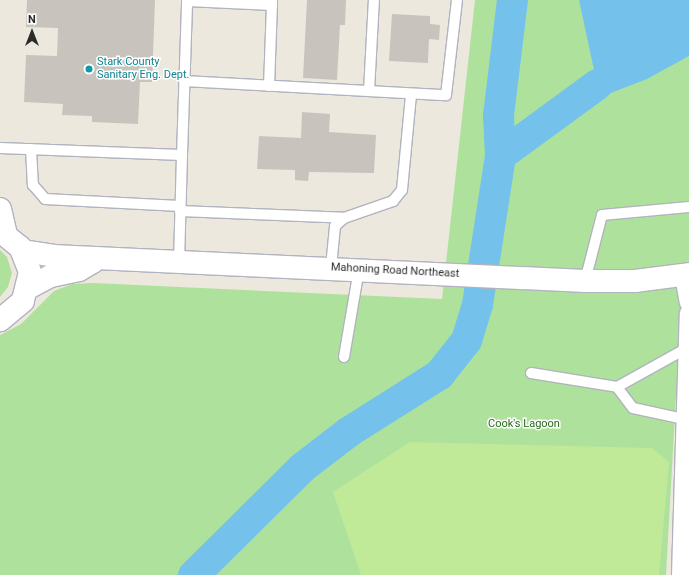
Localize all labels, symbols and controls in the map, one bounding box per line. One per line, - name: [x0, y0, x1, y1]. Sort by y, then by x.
- north arrow: [12, 12, 52, 52]
- text: N: [28, 13, 36, 26]
- place label: Stark County Sanitary Eng. Dept.: [97, 56, 189, 82]
- marker: Stark County Sanitary Eng. Dept.: [84, 64, 94, 74]
- street label: Mahoning Road Northeast: [331, 261, 459, 281]
- park label: Cook's Lagoon: [488, 417, 560, 431]

